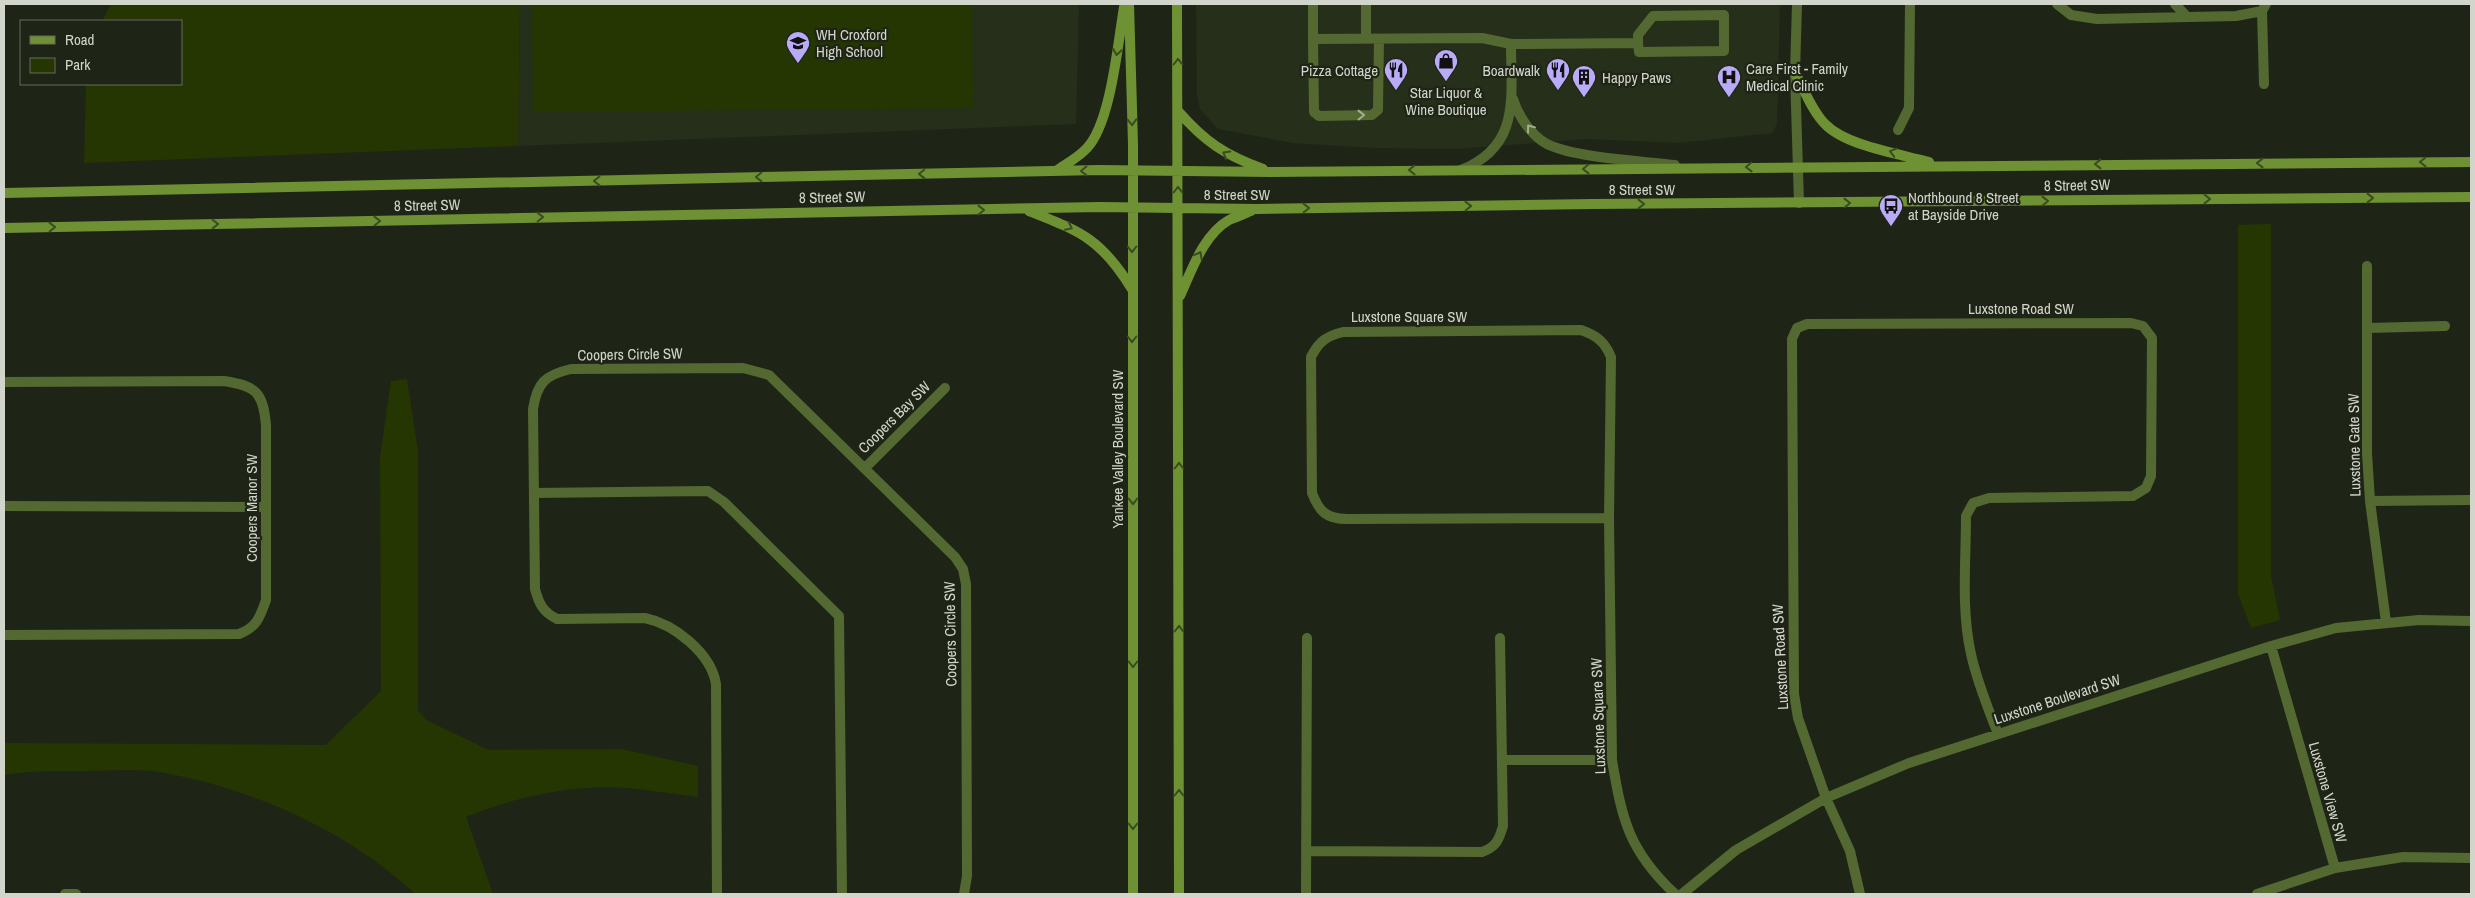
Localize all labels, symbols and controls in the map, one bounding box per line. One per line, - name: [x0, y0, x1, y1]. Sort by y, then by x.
- legend: [20, 20, 182, 85]
- place label: WH Croxford High School: [816, 24, 887, 62]
- text: Road: [65, 29, 94, 50]
- school or university icon: WH Croxford High School: [785, 30, 811, 64]
- one-way arrow: [1112, 48, 1122, 56]
- shop icon: Star Liquor & Wine Boutique: [1433, 48, 1459, 82]
- text: Park: [65, 54, 91, 75]
- restaurant icon: Pizza Cottage: [1383, 57, 1409, 91]
- restaurant icon: Boardwalk: [1545, 57, 1571, 91]
- one-way arrow: [1173, 58, 1183, 66]
- place label: Care First - Family Medical Clinic: [1746, 58, 1849, 96]
- place label: Pizza Cottage: [1301, 60, 1378, 81]
- place label: Boardwalk: [1483, 60, 1541, 81]
- building icon: Happy Paws: [1571, 64, 1597, 98]
- hospital icon: Care First - Family Medical Clinic: [1716, 64, 1742, 98]
- place label: Happy Paws: [1602, 67, 1671, 88]
- place label: Star Liquor & Wine Boutique: [1405, 82, 1487, 120]
- one-way arrow: [1358, 110, 1366, 120]
- one-way arrow: [1127, 119, 1137, 127]
- one-way arrow: [1527, 125, 1535, 134]
- one-way arrow: [1889, 147, 1898, 158]
- one-way arrow: [1223, 150, 1232, 160]
- one-way arrow: [2418, 157, 2426, 167]
- one-way arrow: [2256, 158, 2264, 168]
- one-way arrow: [2093, 159, 2101, 169]
- one-way arrow: [1745, 162, 1752, 172]
- one-way arrow: [1582, 163, 1590, 174]
- one-way arrow: [1408, 165, 1416, 175]
- one-way arrow: [1080, 166, 1088, 176]
- one-way arrow: [917, 169, 925, 179]
- one-way arrow: [755, 172, 763, 183]
- street label: 8 Street SW: [2044, 174, 2111, 196]
- one-way arrow: [592, 176, 600, 186]
- street label: 8 Street SW: [1609, 179, 1676, 200]
- street label: 8 Street SW: [1204, 184, 1271, 205]
- one-way arrow: [1173, 185, 1183, 193]
- street label: 8 Street SW: [799, 186, 866, 208]
- place label: Northbound 8 Street at Bayside Drive: [1908, 187, 2019, 225]
- one-way arrow: [2366, 192, 2374, 203]
- bus stop icon: Northbound 8 Street at Bayside Drive: [1878, 193, 1904, 227]
- street label: 8 Street SW: [394, 194, 461, 216]
- one-way arrow: [2204, 194, 2212, 204]
- one-way arrow: [2041, 195, 2049, 206]
- one-way arrow: [1844, 198, 1852, 208]
- one-way arrow: [1638, 199, 1645, 209]
- one-way arrow: [1464, 200, 1472, 211]
- one-way arrow: [1302, 203, 1310, 213]
- one-way arrow: [978, 204, 986, 215]
- one-way arrow: [536, 212, 544, 223]
- one-way arrow: [374, 216, 382, 226]
- one-way arrow: [212, 219, 219, 229]
- one-way arrow: [1063, 221, 1072, 231]
- one-way arrow: [49, 222, 57, 232]
- one-way arrow: [1127, 245, 1137, 253]
- one-way arrow: [1193, 252, 1203, 261]
- street label: Luxstone Road SW: [1968, 298, 2074, 319]
- street label: Luxstone Square SW: [1351, 306, 1468, 327]
- one-way arrow: [1127, 335, 1137, 343]
- street label: Coopers Circle SW: [577, 343, 683, 365]
- street label: Yankee Valley Boulevard SW: [1107, 369, 1128, 528]
- street label: Coopers Bay SW: [853, 376, 935, 458]
- street label: Luxstone Gate SW: [2343, 393, 2365, 497]
- street label: Coopers Manor SW: [241, 454, 262, 562]
- one-way arrow: [1174, 462, 1184, 470]
- one-way arrow: [1128, 498, 1138, 505]
- street label: Coopers Circle SW: [939, 581, 961, 687]
- street label: Luxstone Road SW: [1767, 603, 1793, 710]
- one-way arrow: [1174, 624, 1184, 632]
- street label: Luxstone Square SW: [1585, 657, 1611, 774]
- one-way arrow: [1128, 660, 1138, 668]
- street label: Luxstone Boulevard SW: [1991, 669, 2123, 729]
- street label: Luxstone View SW: [2304, 739, 2352, 845]
- one-way arrow: [1174, 789, 1184, 796]
- one-way arrow: [1128, 822, 1138, 830]

